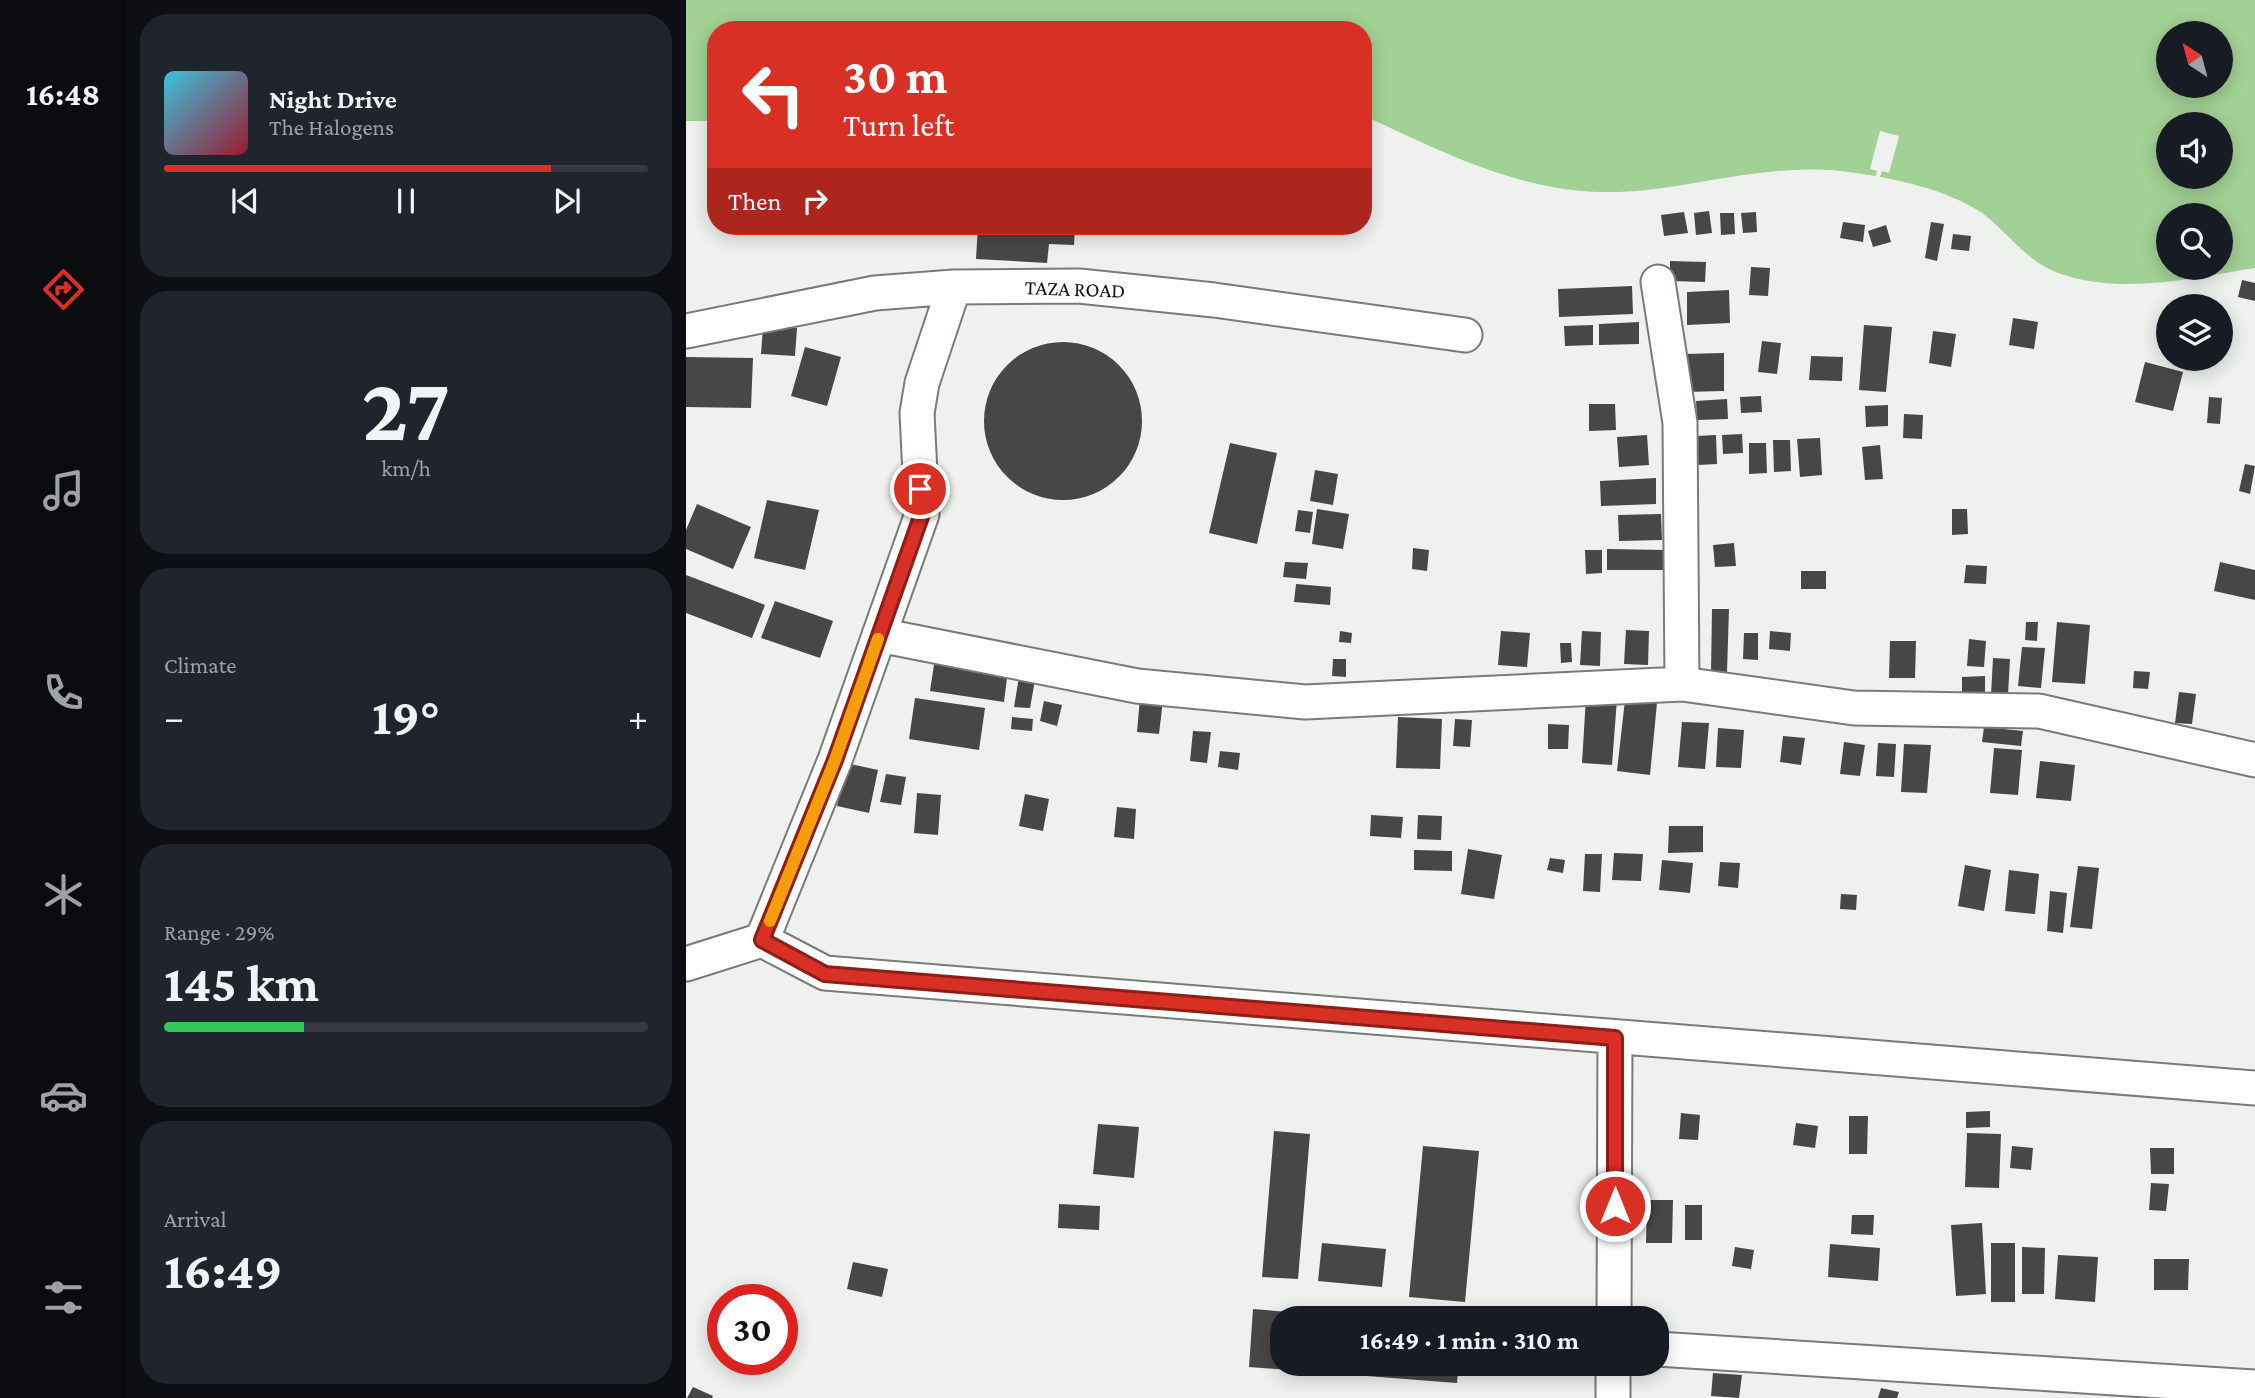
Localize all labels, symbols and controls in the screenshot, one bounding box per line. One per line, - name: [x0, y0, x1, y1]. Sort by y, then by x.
- north arrow: [2156, 21, 2233, 98]
- map controls: [2156, 21, 2233, 371]
- icon: left: [728, 49, 819, 140]
- text: 30 m: [843, 49, 948, 104]
- text: 16:48: [26, 76, 100, 112]
- text: Night Drive: [269, 85, 397, 114]
- text: Turn left: [843, 107, 954, 143]
- button: sound: [2156, 112, 2233, 189]
- text: The Halogens: [269, 114, 394, 140]
- icon: previous: [226, 182, 264, 220]
- icon: pause: [387, 182, 425, 220]
- icon: next: [548, 182, 586, 220]
- icon: right: [796, 182, 834, 220]
- text: Then: [728, 187, 782, 216]
- button: search: [2156, 203, 2233, 280]
- icon: directions: [39, 265, 88, 314]
- street label: TAZA ROAD: [1024, 275, 1126, 303]
- button: layers: [2156, 294, 2233, 371]
- text: 27: [362, 358, 450, 460]
- text: km/h: [381, 455, 431, 481]
- pin: [890, 459, 950, 519]
- icon: music: [39, 466, 88, 515]
- icon: arrive: [901, 470, 939, 508]
- text: Climate: [164, 652, 236, 678]
- icon: phone: [39, 668, 88, 717]
- text: 19°: [372, 687, 440, 745]
- text: −: [164, 696, 184, 738]
- text: +: [628, 696, 648, 738]
- icon: climate: [39, 870, 88, 919]
- text: Range · 29%: [164, 919, 274, 945]
- text: 145 km: [164, 954, 319, 1012]
- icon: car: [39, 1071, 88, 1120]
- position arrow: [1578, 1169, 1652, 1243]
- text: Arrival: [164, 1206, 227, 1232]
- text: 16:49: [164, 1241, 282, 1299]
- icon: filters: [39, 1273, 88, 1322]
- speed limit sign: 30: [707, 1284, 798, 1375]
- text: 16:49 · 1 min · 310 m: [1360, 1326, 1579, 1355]

